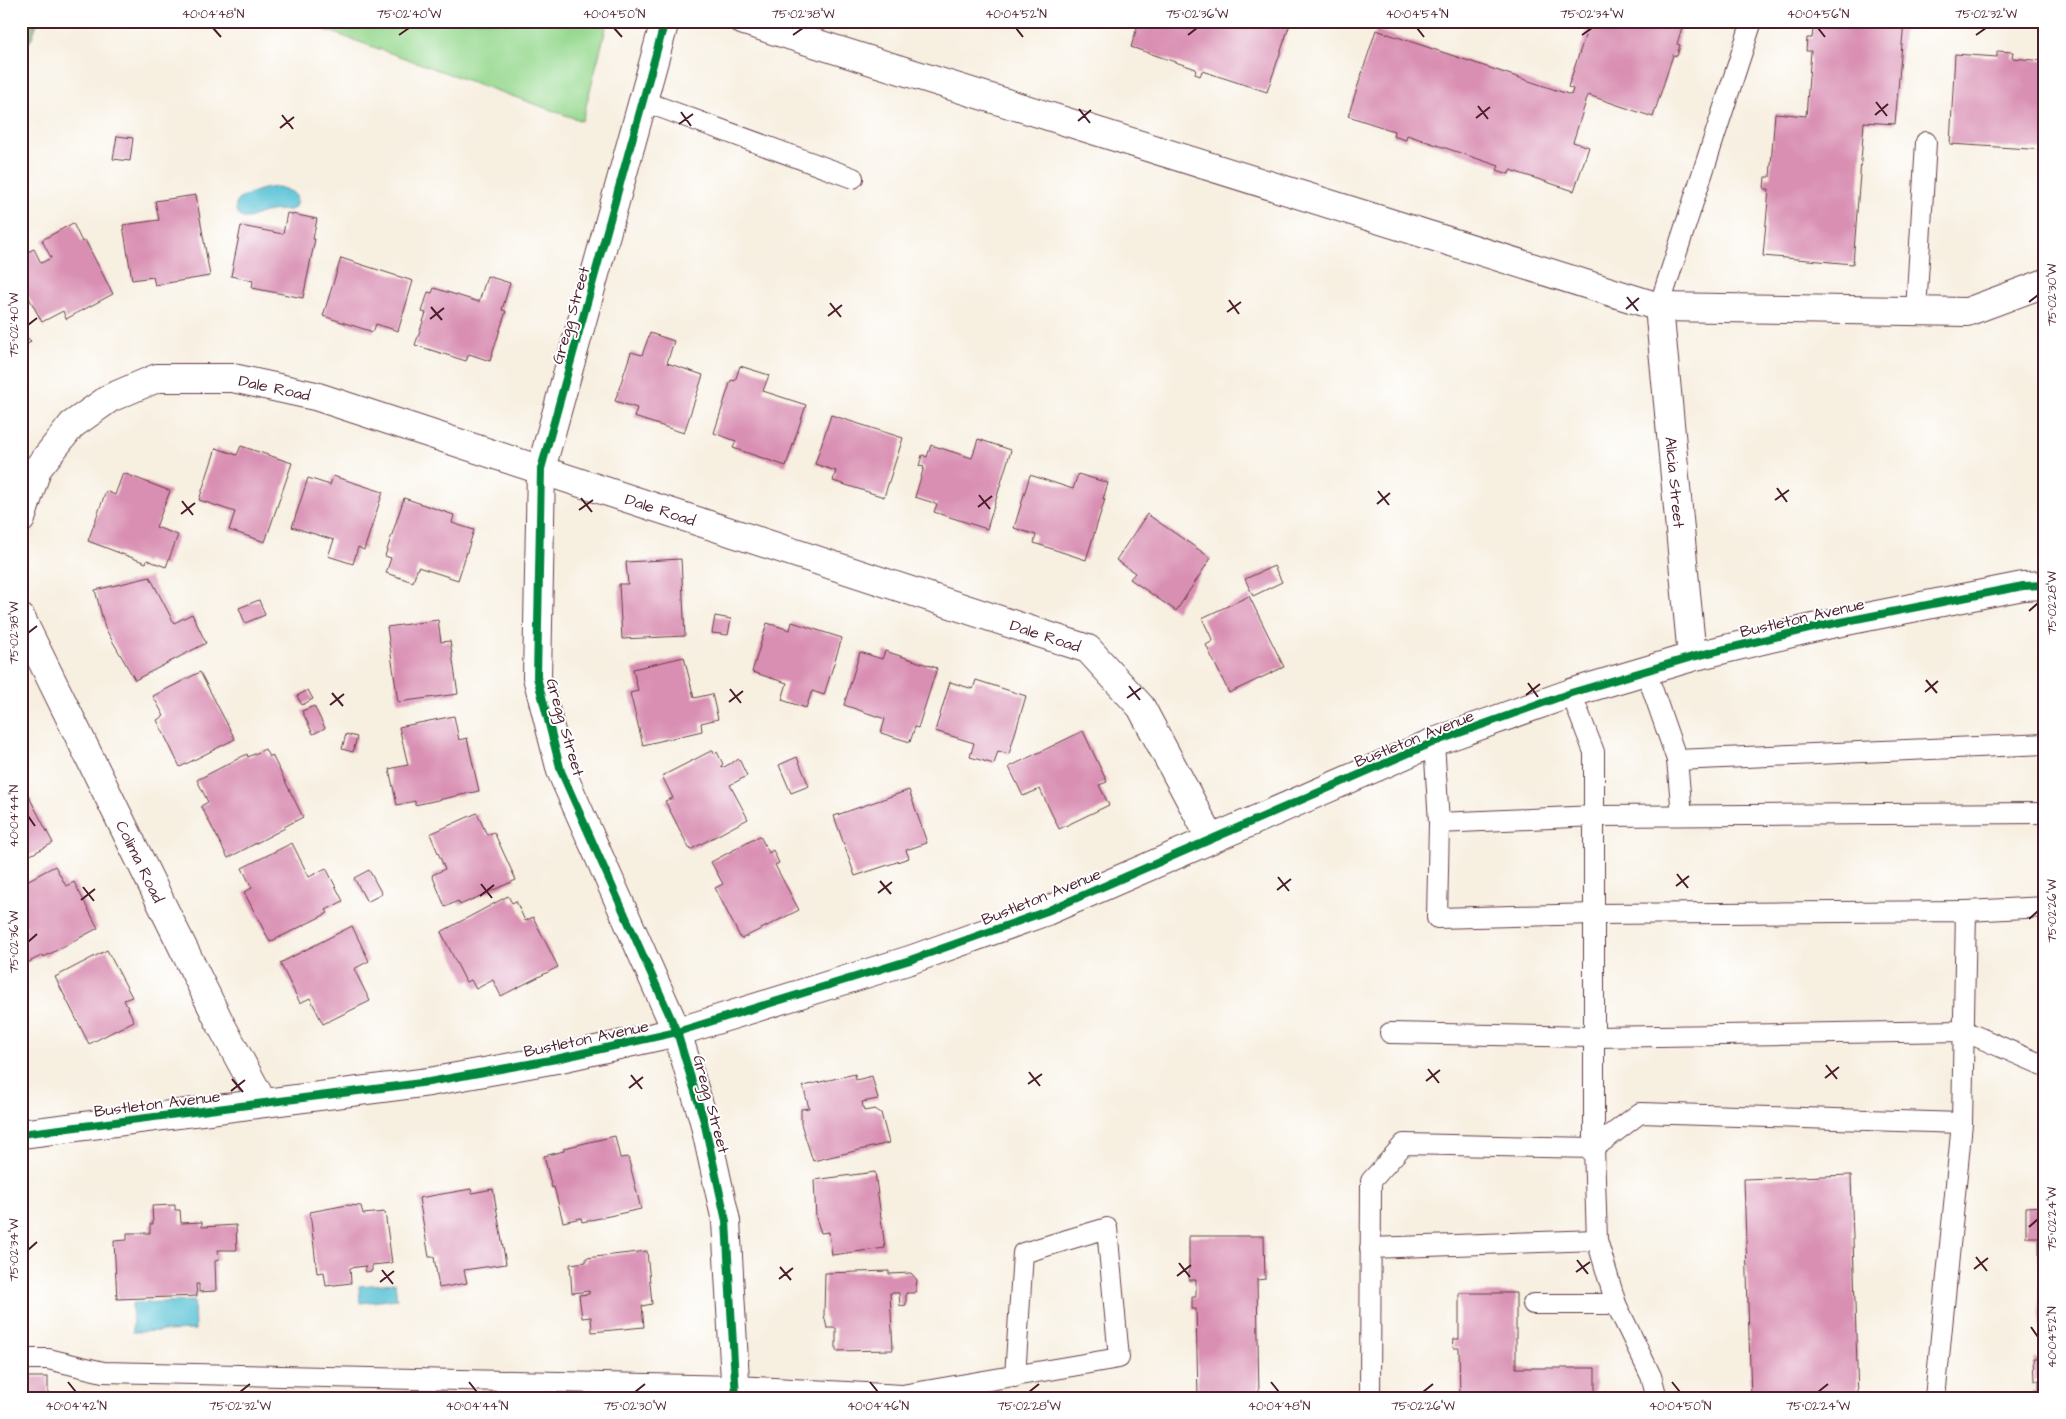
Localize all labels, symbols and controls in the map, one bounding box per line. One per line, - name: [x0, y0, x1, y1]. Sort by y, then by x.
- text: 40°04'48"N: [182, 6, 245, 23]
- text: 75°02'40"W: [377, 6, 442, 23]
- text: 40°04'50"N: [583, 6, 646, 23]
- text: 75°02'38"W: [772, 6, 835, 23]
- text: 40°04'52"N: [985, 6, 1047, 23]
- text: 75°02'36"W: [1166, 6, 1229, 23]
- text: 40°04'54"N: [1385, 6, 1449, 23]
- text: 75°02'34"W: [1560, 6, 1624, 23]
- text: 40°04'56"N: [1787, 6, 1850, 23]
- text: 75°02'32"W: [1955, 6, 2018, 23]
- street label: Gregg Street: [546, 263, 597, 367]
- text: 75°02'30"W: [2044, 263, 2061, 326]
- text: 75°02'40"W: [6, 292, 23, 357]
- street label: Dale Road: [236, 370, 312, 407]
- street label: Alicia Street: [1659, 436, 1690, 529]
- street label: Dale Road: [622, 488, 698, 532]
- text: 75°02'28"W: [2044, 570, 2061, 635]
- street label: Bustleton Avenue: [1738, 593, 1867, 643]
- text: 75°02'38"W: [6, 601, 23, 664]
- street label: Dale Road: [1007, 614, 1083, 658]
- street label: Gregg Street: [540, 676, 590, 780]
- street label: Bustleton Avenue: [1351, 705, 1478, 773]
- text: 40°04'44"N: [6, 784, 23, 847]
- street label: Colima Road: [110, 817, 169, 906]
- street label: Bustleton Avenue: [978, 863, 1105, 931]
- text: 75°02'26"W: [2044, 879, 2061, 943]
- text: 75°02'36"W: [6, 910, 23, 973]
- street label: Bustleton Avenue: [522, 1015, 651, 1063]
- street label: Gregg Street: [686, 1053, 735, 1157]
- street label: Bustleton Avenue: [93, 1085, 222, 1123]
- text: 75°02'24"W: [2044, 1186, 2061, 1251]
- text: 75°02'34"W: [6, 1218, 23, 1282]
- text: 40°04'52"N: [2044, 1306, 2061, 1368]
- text: 40°04'42"N: [45, 1398, 107, 1415]
- text: 75°02'32"W: [209, 1398, 272, 1415]
- text: 40°04'44"N: [446, 1398, 509, 1415]
- text: 75°02'30"W: [604, 1398, 667, 1415]
- text: 40°04'46"N: [847, 1398, 910, 1415]
- text: 75°02'28"W: [997, 1398, 1062, 1415]
- text: 40°04'48"N: [1248, 1398, 1311, 1415]
- text: 75°02'26"W: [1391, 1398, 1455, 1415]
- text: 40°04'50"N: [1649, 1398, 1712, 1415]
- text: 75°02'24"W: [1786, 1398, 1851, 1415]

